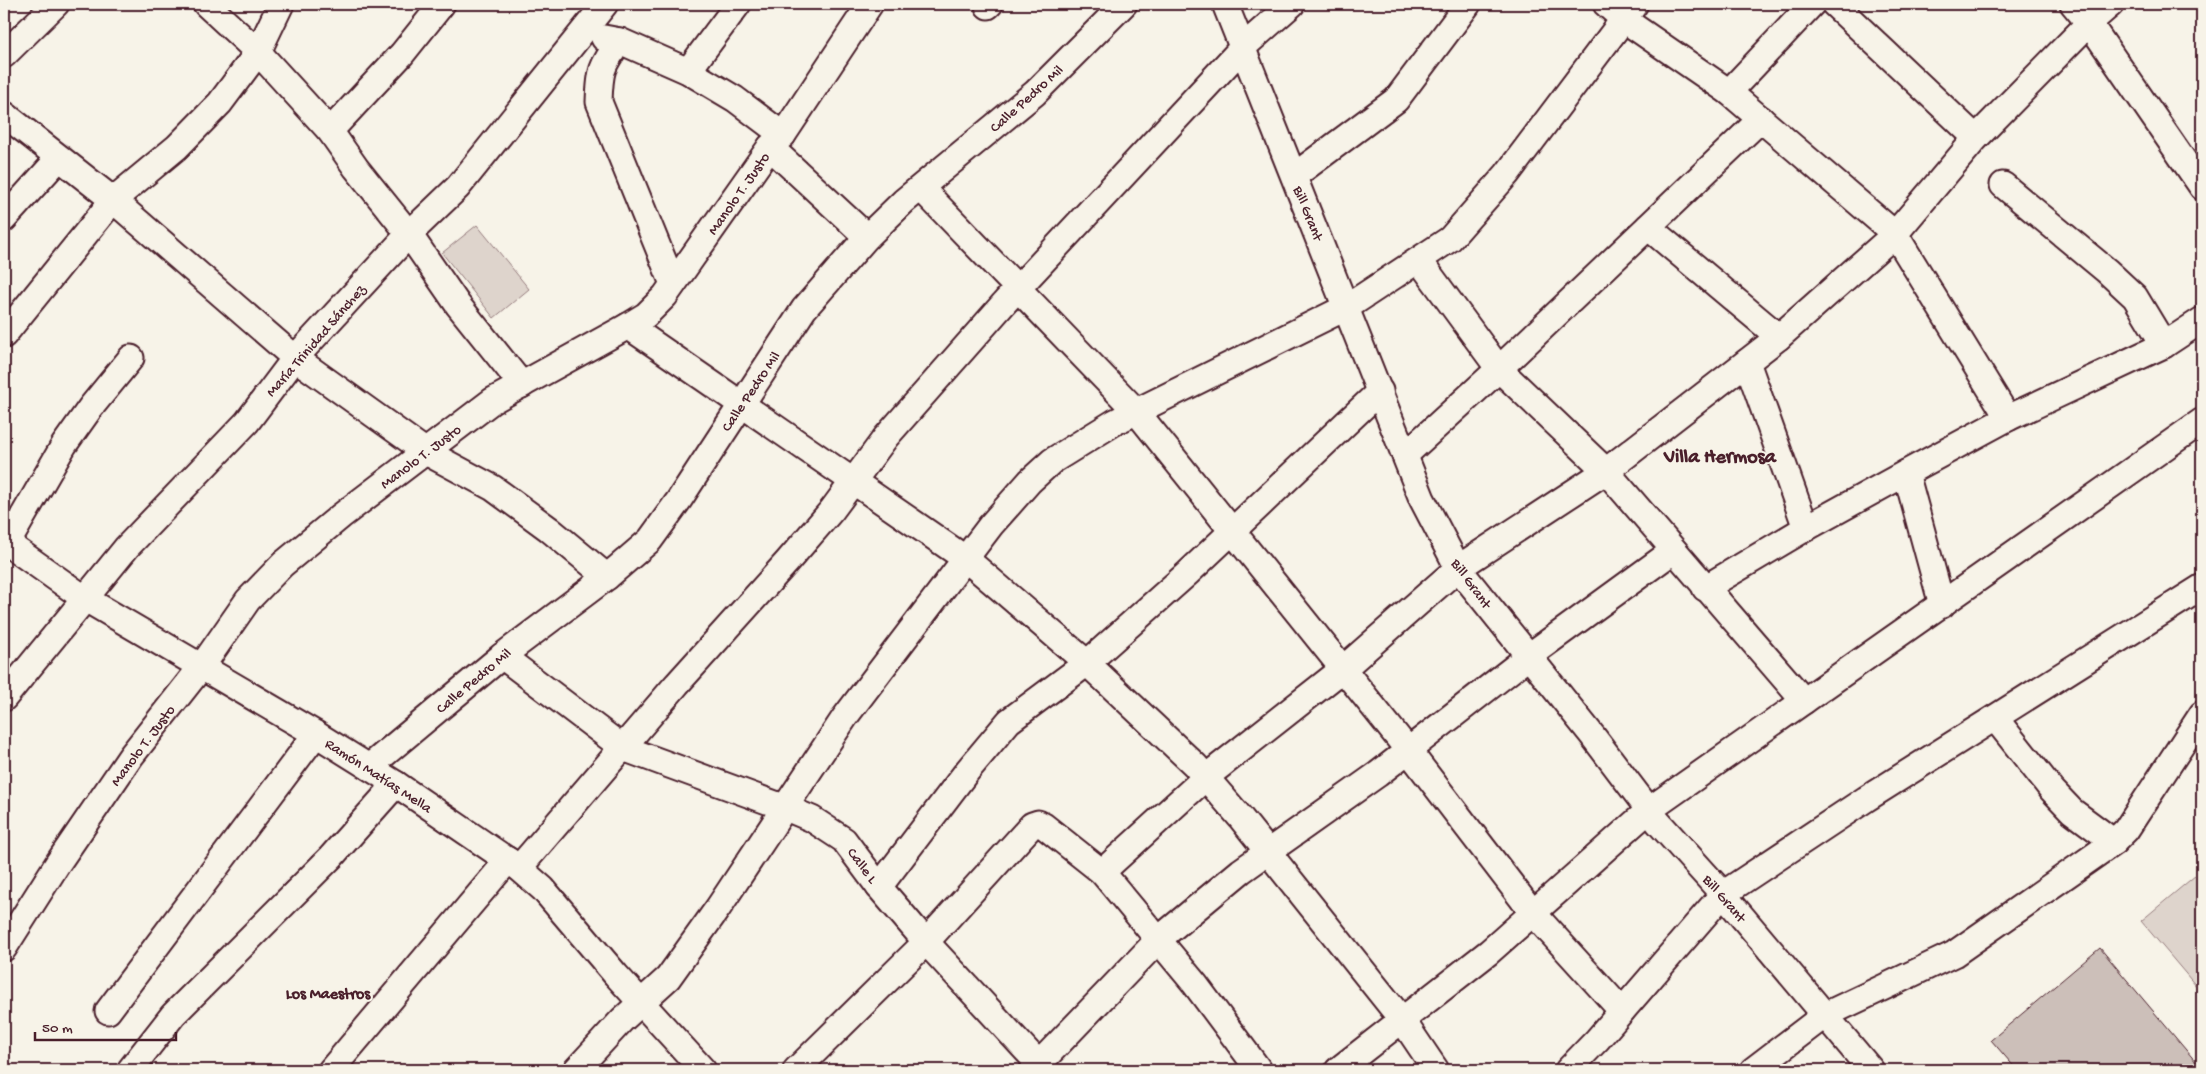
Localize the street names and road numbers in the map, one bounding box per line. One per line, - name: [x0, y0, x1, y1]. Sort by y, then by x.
- street label: Calle Pedro Mil: [987, 62, 1068, 137]
- street label: Manolo T. Justo: [705, 149, 775, 239]
- street label: Bill Grant: [1288, 183, 1327, 245]
- street label: María Trinidad Sánchez: [263, 281, 371, 401]
- street label: Calle Pedro Mil: [718, 349, 785, 436]
- street label: Manolo T. Justo: [377, 421, 465, 494]
- street label: Bill Grant: [1446, 555, 1496, 614]
- street label: Calle Pedro Mil: [433, 645, 516, 718]
- street label: Manolo T. Justo: [107, 702, 180, 790]
- street label: Ramón Matías Mella: [321, 735, 435, 818]
- street label: Calle L: [842, 845, 881, 888]
- street label: Bill Grant: [1697, 871, 1750, 928]

